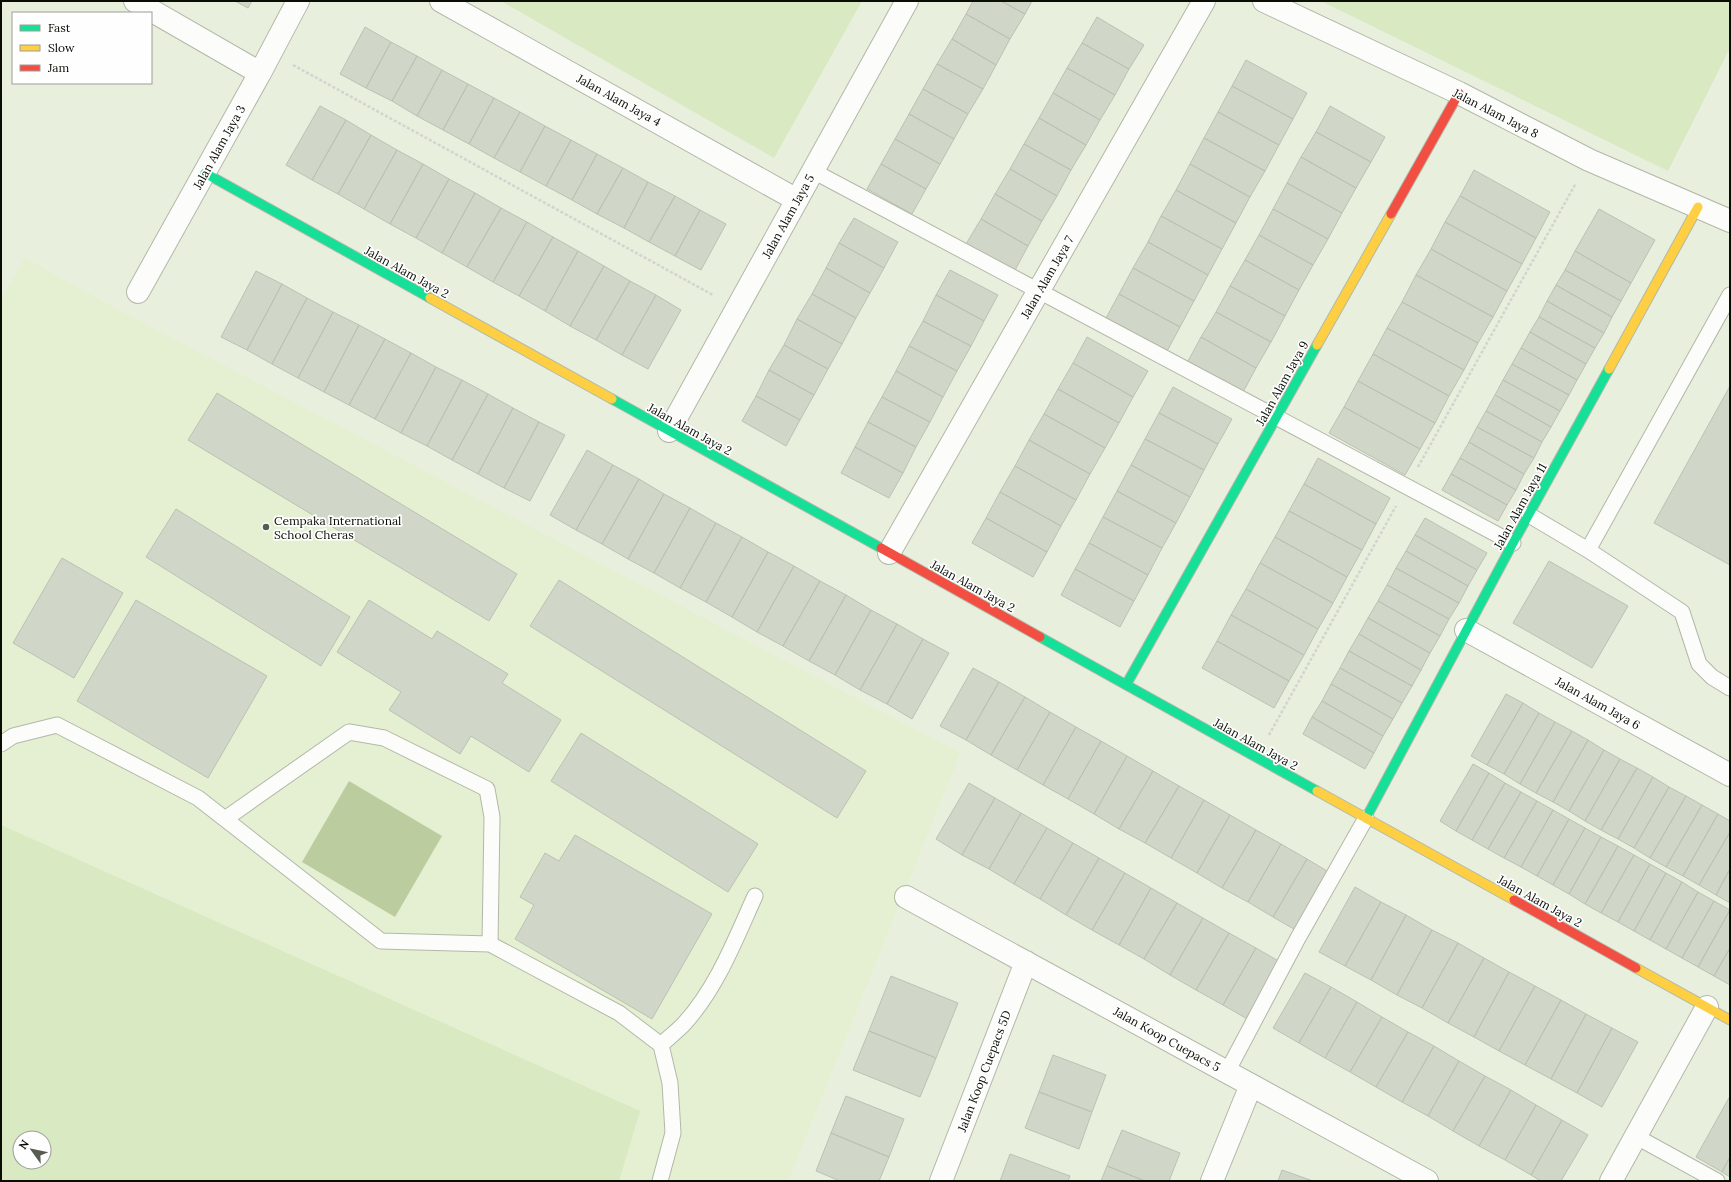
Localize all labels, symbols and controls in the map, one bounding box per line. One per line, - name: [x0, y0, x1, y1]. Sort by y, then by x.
- legend: [12, 12, 152, 84]
- text: Fast: [48, 20, 71, 35]
- text: Slow: [48, 40, 75, 55]
- text: Jam: [47, 60, 69, 75]
- street label: Jalan Alam Jaya 4: [573, 70, 664, 130]
- street label: Jalan Alam Jaya 8: [1450, 85, 1542, 141]
- street label: Jalan Alam Jaya 3: [189, 102, 248, 193]
- street label: Jalan Alam Jaya 5: [758, 171, 817, 262]
- street label: Jalan Alam Jaya 7: [1017, 233, 1077, 322]
- street label: Jalan Alam Jaya 2: [361, 242, 452, 301]
- street label: Jalan Alam Jaya 9: [1252, 338, 1311, 429]
- street label: Jalan Alam Jaya 2: [644, 399, 735, 458]
- street label: Jalan Alam Jaya 11: [1490, 460, 1550, 553]
- place label: Cempaka International School Cheras: [274, 513, 401, 542]
- marker: Cempaka International School Cheras: [261, 522, 271, 532]
- street label: Jalan Alam Jaya 2: [927, 556, 1018, 615]
- street label: Jalan Alam Jaya 6: [1552, 673, 1643, 732]
- street label: Jalan Alam Jaya 2: [1210, 714, 1301, 773]
- street label: Jalan Alam Jaya 2: [1494, 871, 1585, 930]
- street label: Jalan Koop Cuepacs 5: [1110, 1003, 1223, 1075]
- street label: Jalan Koop Cuepacs 5D: [954, 1008, 1014, 1135]
- north arrow: [12, 1130, 52, 1170]
- text: N: [15, 1137, 32, 1152]

